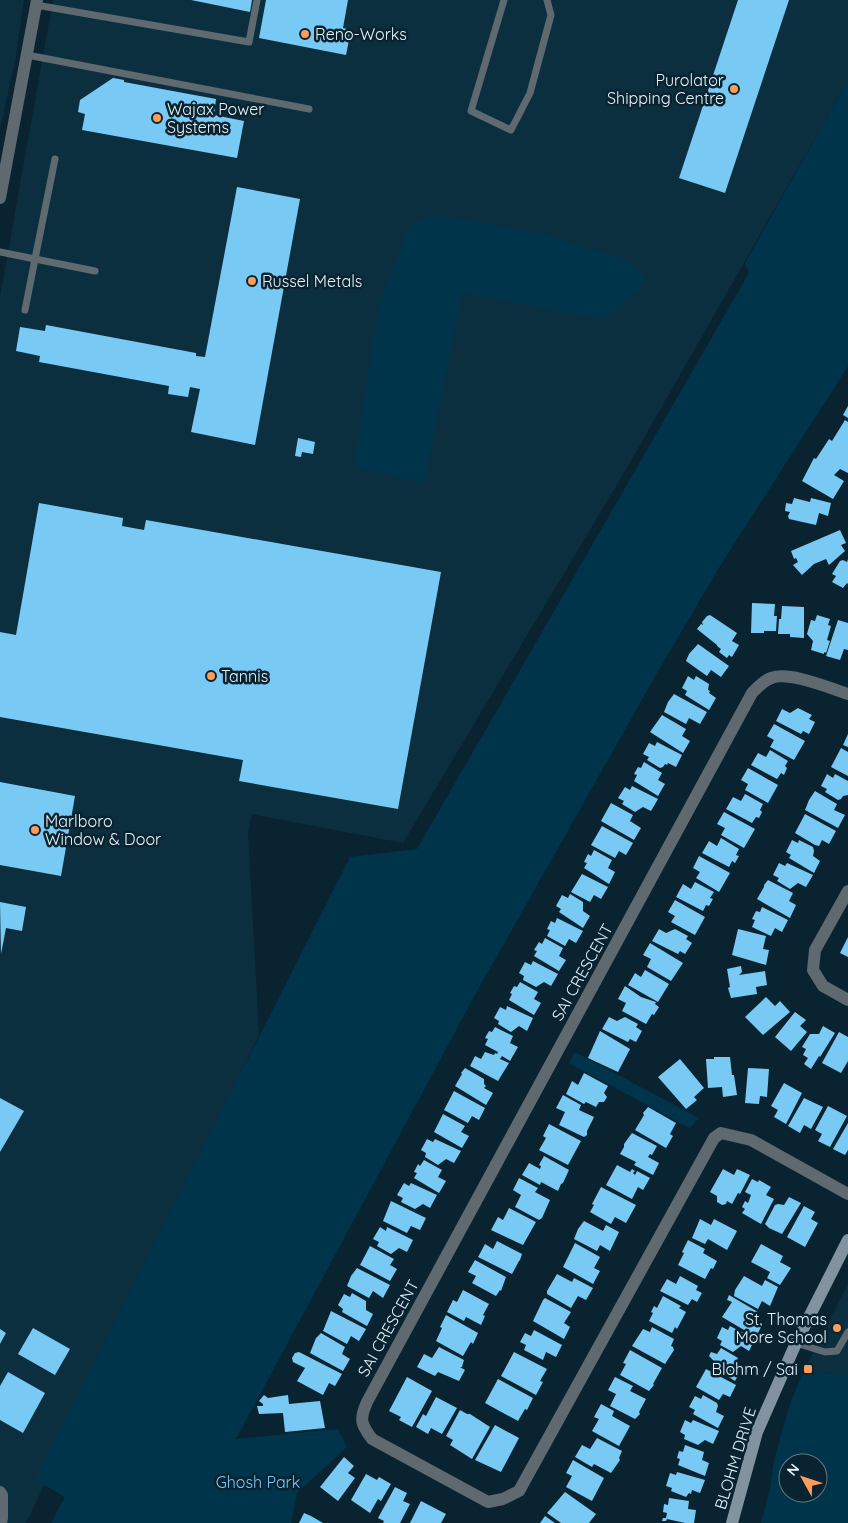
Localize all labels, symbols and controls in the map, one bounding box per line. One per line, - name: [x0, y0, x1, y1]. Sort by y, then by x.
- place label: Reno-Works: [315, 24, 407, 44]
- marker: Reno-Works: [299, 28, 311, 40]
- place label: Purolator Shipping Centre: [607, 70, 724, 108]
- marker: Purolator Shipping Centre: [728, 83, 740, 95]
- place label: Wajax Power Systems: [167, 99, 264, 137]
- marker: Wajax Power Systems: [151, 112, 163, 124]
- place label: Russel Metals: [262, 271, 362, 291]
- marker: Russel Metals: [246, 275, 258, 287]
- place label: Tannis: [221, 666, 268, 686]
- marker: Tannis: [205, 670, 217, 682]
- place label: Marlboro Window & Door: [45, 811, 161, 849]
- marker: Marlboro Window & Door: [29, 824, 41, 836]
- street label: SAI CRESCENT: [547, 920, 617, 1024]
- street label: SAI CRESCENT: [353, 1276, 423, 1380]
- place label: St. Thomas More School: [736, 1309, 827, 1347]
- marker: St. Thomas More School: [831, 1322, 843, 1334]
- place label: Blohm / Sai: [712, 1359, 798, 1379]
- marker: Blohm / Sai: [802, 1363, 814, 1375]
- street label: BLOHM DRIVE: [710, 1404, 760, 1512]
- north arrow: [778, 1453, 828, 1503]
- text: N: [783, 1460, 803, 1479]
- park label: Ghosh Park: [216, 1472, 300, 1492]

